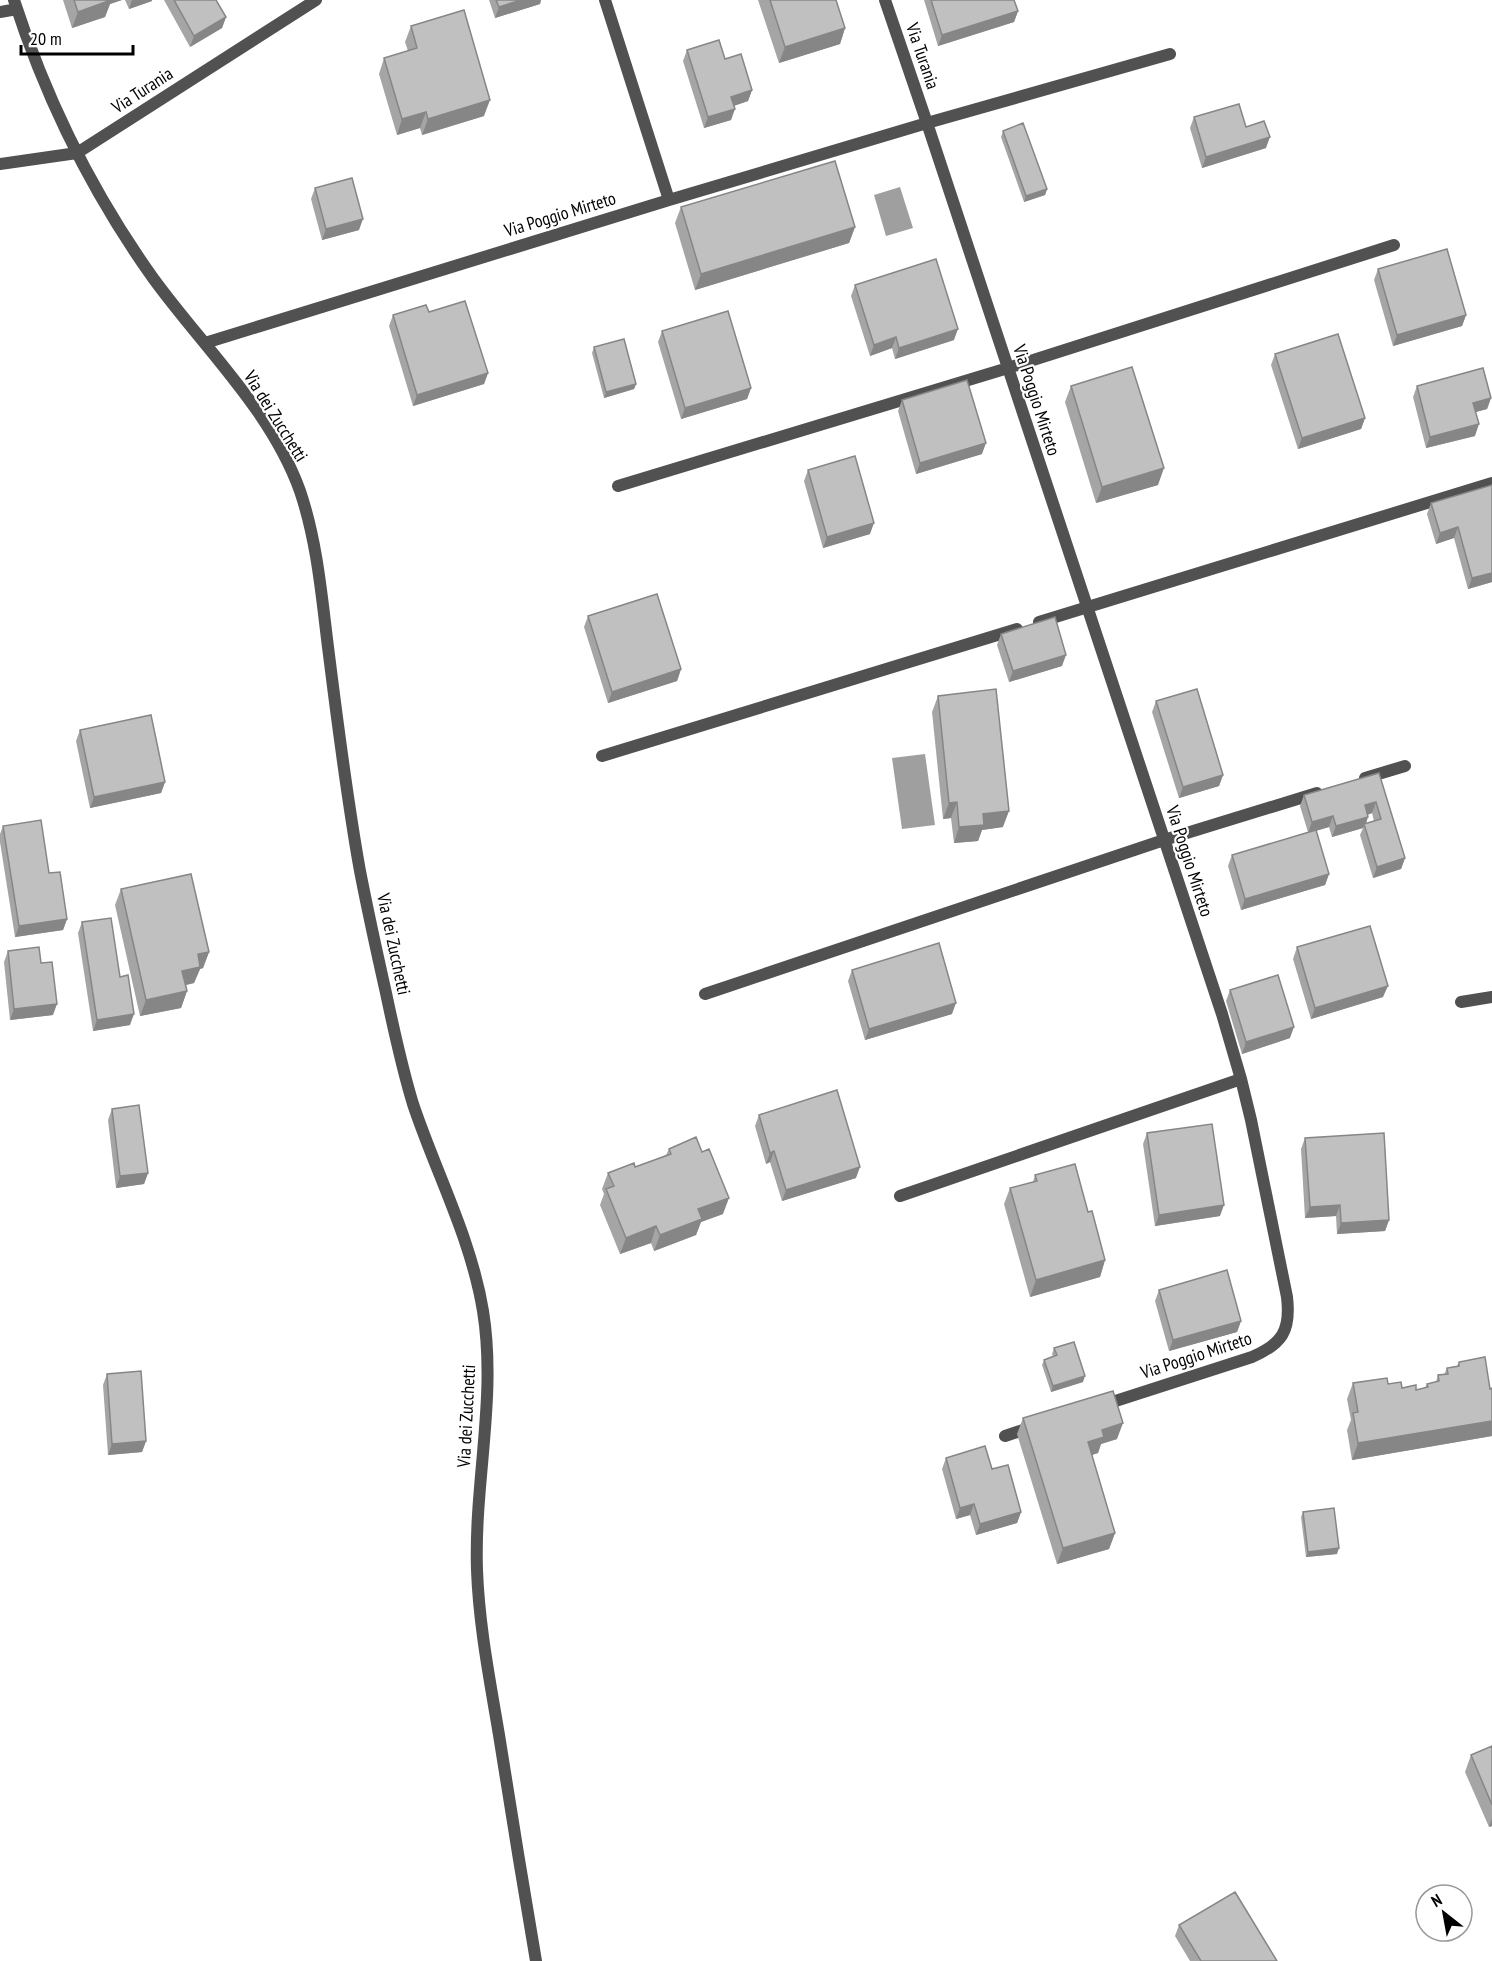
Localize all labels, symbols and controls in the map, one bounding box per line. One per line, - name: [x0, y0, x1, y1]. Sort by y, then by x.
- scale bar: [21, 18, 134, 56]
- street label: Via Turania: [901, 19, 945, 92]
- text: 20 m: [30, 27, 62, 50]
- street label: Via Turania: [106, 62, 177, 119]
- street label: Via Poggio Mirteto: [501, 186, 619, 242]
- street label: Via Poggio Mirteto: [1008, 341, 1066, 459]
- street label: Via dei Zucchetti: [238, 365, 313, 466]
- street label: Via Poggio Mirteto: [1161, 802, 1219, 920]
- street label: Via dei Zucchetti: [372, 890, 416, 997]
- street label: Via Poggio Mirteto: [1137, 1326, 1255, 1384]
- street label: Via dei Zucchetti: [452, 1364, 480, 1469]
- north arrow: [1414, 1883, 1474, 1943]
- text: N: [1427, 1889, 1445, 1911]

